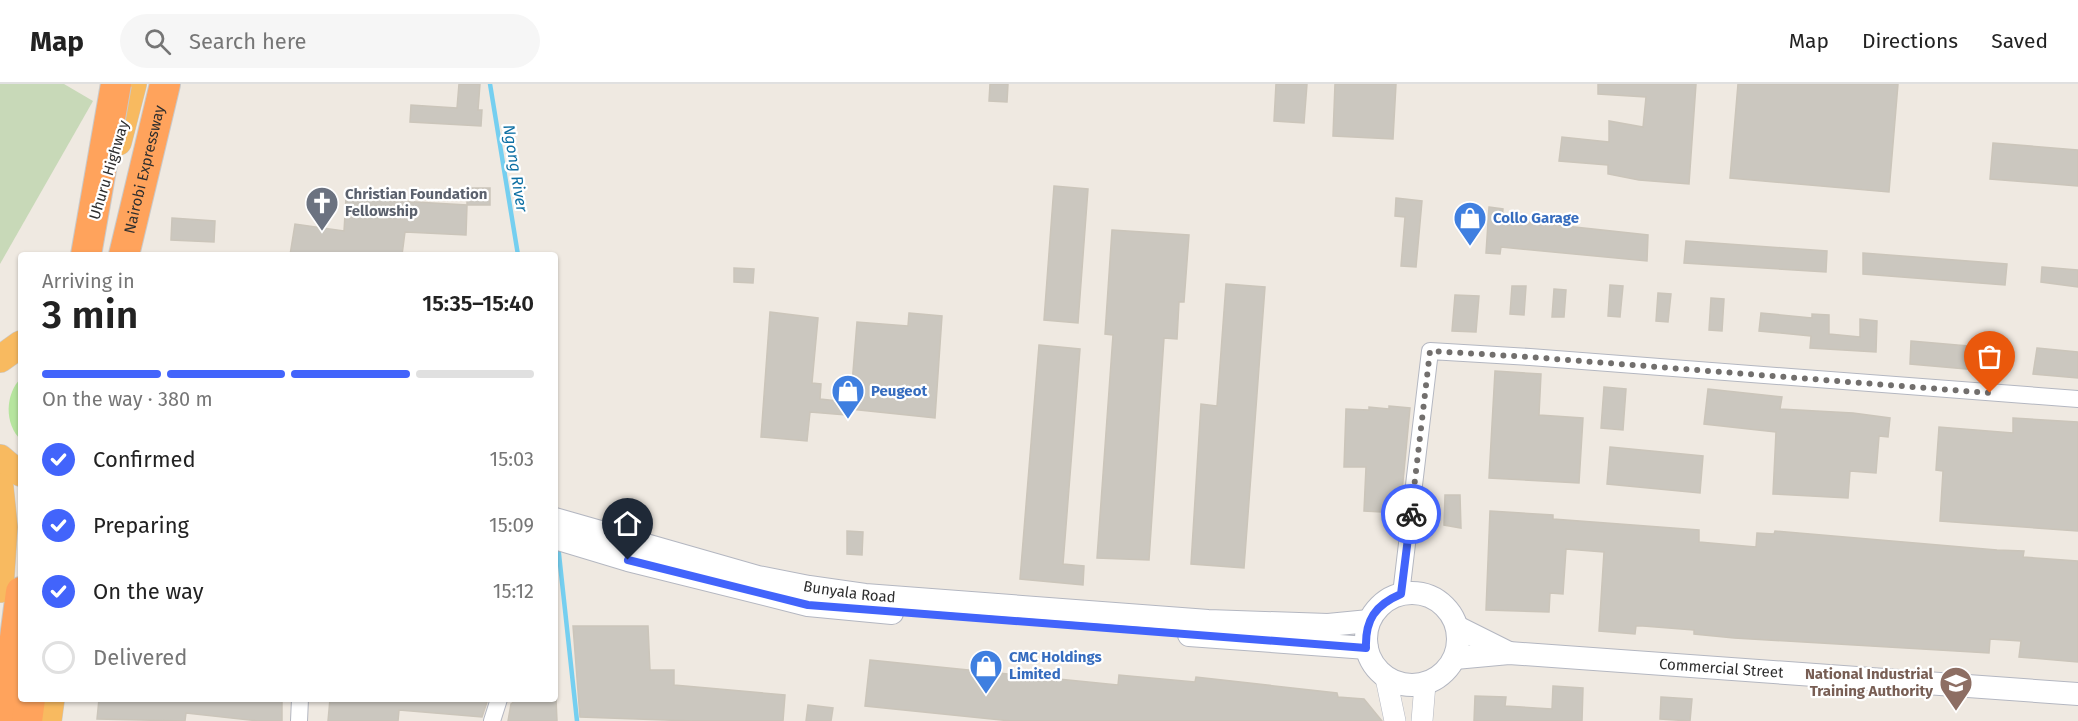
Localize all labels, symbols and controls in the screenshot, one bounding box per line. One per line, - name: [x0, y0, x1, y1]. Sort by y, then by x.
- search box: [120, 14, 540, 68]
- text: Map: [30, 25, 84, 58]
- icon: search: [141, 25, 174, 58]
- text: Search here: [189, 28, 307, 55]
- text: Map: [1789, 28, 1829, 54]
- text: Directions: [1862, 28, 1958, 54]
- text: Saved: [1991, 28, 2048, 54]
- street label: Nairobi Expressway: [120, 103, 169, 235]
- street label: Uhuru Highway: [85, 118, 133, 222]
- water label: Ngong River: [499, 123, 532, 214]
- church icon: Christian Foundation Fellowship: [304, 185, 340, 232]
- place label: Christian Foundation Fellowship: [345, 185, 488, 220]
- shop icon: Collo Garage: [1452, 200, 1488, 247]
- place label: Collo Garage: [1493, 209, 1579, 227]
- text: Arriving in: [42, 269, 135, 293]
- text: 15:35–15:40: [422, 290, 534, 317]
- text: 3 min: [42, 292, 138, 338]
- pin: [1964, 331, 2015, 393]
- icon: bag: [1973, 340, 2006, 373]
- shop icon: Peugeot: [830, 373, 866, 420]
- place label: Peugeot: [871, 382, 927, 400]
- text: On the way · 380 m: [42, 387, 213, 411]
- icon: check: [42, 443, 75, 476]
- text: Confirmed: [93, 446, 196, 473]
- text: 15:03: [490, 447, 534, 471]
- courier: [1381, 484, 1441, 544]
- pin: [602, 498, 653, 560]
- icon: bike: [1395, 498, 1428, 531]
- icon: home: [611, 507, 644, 540]
- icon: check: [42, 509, 75, 542]
- text: Preparing: [93, 512, 189, 539]
- text: 15:09: [489, 513, 534, 537]
- icon: check: [42, 575, 75, 608]
- street label: Bunyala Road: [802, 577, 896, 606]
- text: On the way: [93, 578, 204, 605]
- text: 15:12: [493, 579, 534, 603]
- text: Delivered: [93, 644, 188, 671]
- shop icon: CMC Holdings Limited: [968, 648, 1004, 695]
- place label: CMC Holdings Limited: [1009, 648, 1102, 683]
- street label: Commercial Street: [1658, 655, 1785, 682]
- place label: National Industrial Training Authority: [1805, 665, 1934, 700]
- school or university icon: National Industrial Training Authority: [1938, 665, 1974, 712]

